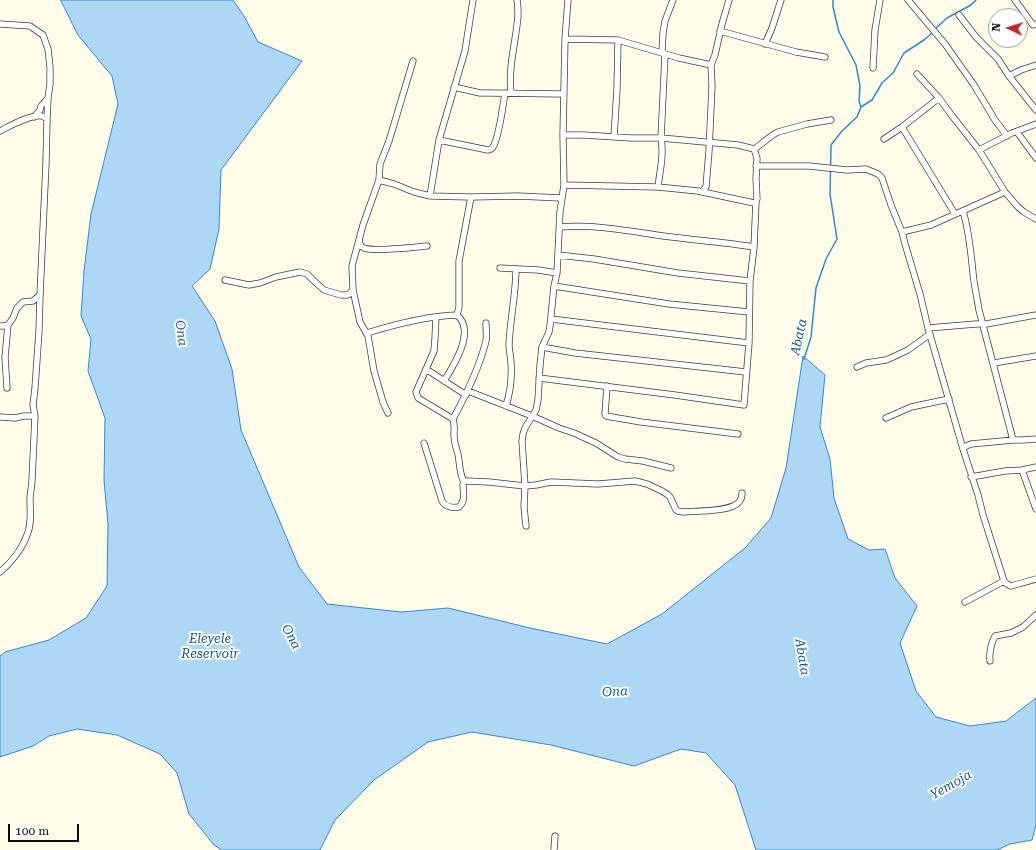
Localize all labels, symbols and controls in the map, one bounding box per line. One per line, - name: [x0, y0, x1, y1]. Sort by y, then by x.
- north arrow: [988, 8, 1028, 48]
- text: N: [990, 23, 1003, 32]
- water label: Abata: [788, 317, 810, 357]
- water label: Ona: [171, 319, 191, 347]
- water label: Ona: [278, 622, 304, 652]
- water label: Eleyele Reservoir: [181, 631, 239, 662]
- water label: Abata: [791, 638, 813, 676]
- water label: Ona: [602, 684, 628, 700]
- water label: Yemoja: [928, 767, 974, 803]
- scale bar: [10, 816, 81, 842]
- text: 100 m: [15, 824, 49, 838]

